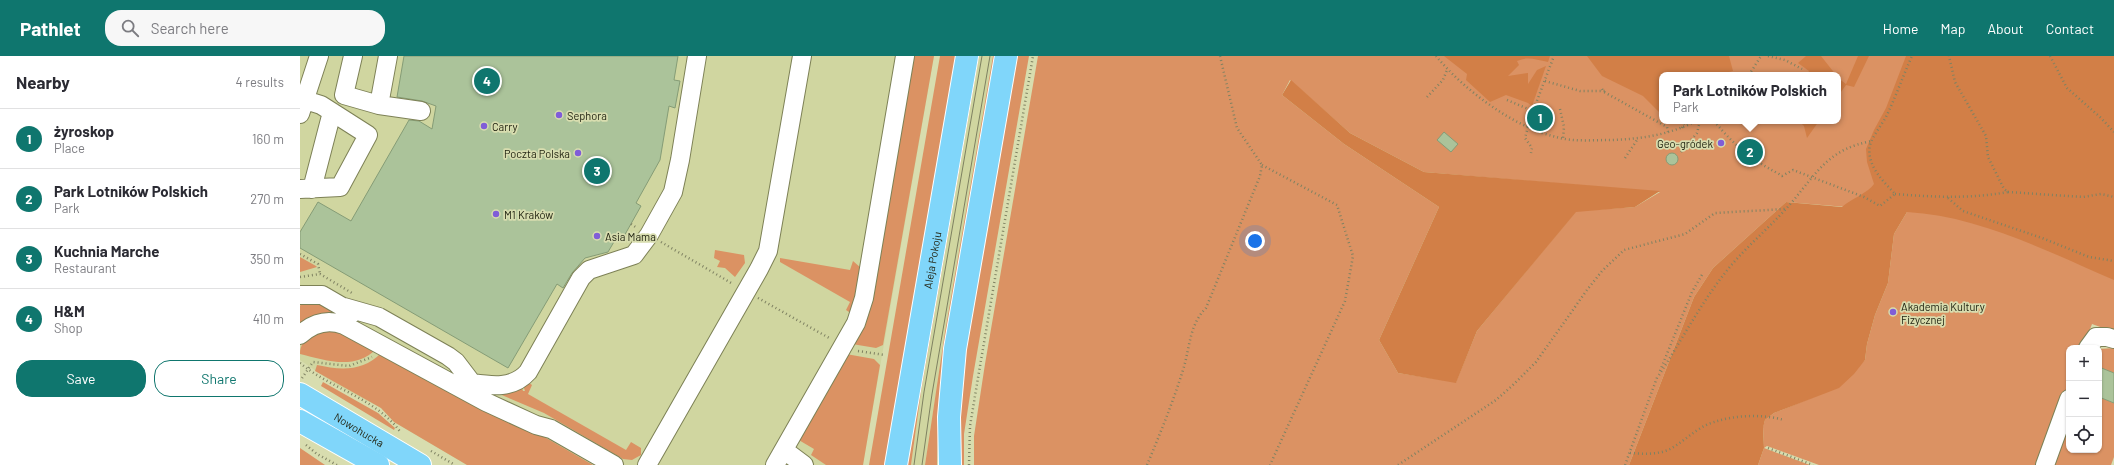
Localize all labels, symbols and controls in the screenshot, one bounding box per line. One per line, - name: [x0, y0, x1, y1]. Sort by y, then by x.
- search box: [105, 10, 385, 46]
- text: Pathlet: [20, 17, 81, 40]
- icon: search: [119, 17, 141, 39]
- text: Search here: [151, 19, 229, 37]
- text: Home: [1883, 20, 1919, 37]
- text: Map: [1941, 20, 1965, 37]
- text: About: [1987, 20, 2024, 37]
- text: Contact: [2046, 20, 2094, 37]
- pin: 4: [474, 66, 500, 96]
- text: Nearby: [16, 72, 70, 92]
- popup: [1659, 72, 1841, 124]
- text: 4 results: [236, 74, 284, 90]
- text: Park Lotników Polskich: [1673, 81, 1827, 99]
- text: Park: [1673, 99, 1699, 115]
- pin: 1: [1527, 103, 1553, 133]
- place label: Sephora: [567, 109, 607, 122]
- marker: Sephora: [554, 110, 564, 120]
- place label: Carry: [492, 120, 518, 133]
- marker: Carry: [479, 121, 489, 131]
- text: żyroskop: [54, 122, 114, 140]
- text: 1: [27, 131, 31, 147]
- text: 160 m: [252, 131, 284, 147]
- place label: Geo-gródek: [1657, 137, 1713, 150]
- pin: 2: [1737, 137, 1763, 167]
- marker: Geo-gródek: [1716, 138, 1726, 148]
- text: Place: [54, 140, 85, 156]
- place label: Poczta Polska: [504, 147, 570, 160]
- marker: Poczta Polska: [573, 148, 583, 158]
- pin: 3: [584, 156, 610, 186]
- text: Park Lotników Polskich: [54, 182, 208, 200]
- text: 2: [25, 191, 33, 207]
- text: 270 m: [250, 191, 284, 207]
- text: Park: [54, 200, 80, 216]
- place label: M1 Kraków: [504, 208, 553, 221]
- marker: M1 Kraków: [491, 209, 501, 219]
- place label: Asia Mama: [605, 230, 656, 243]
- street label: Aleja Pokoju: [920, 230, 943, 290]
- marker: Asia Mama: [592, 231, 602, 241]
- your location: [1245, 231, 1265, 251]
- text: Kuchnia Marche: [54, 242, 159, 260]
- text: 3: [25, 251, 33, 267]
- text: 350 m: [250, 251, 284, 267]
- text: Restaurant: [54, 260, 116, 276]
- place label: Akademia Kultury Fizycznej: [1901, 300, 1985, 326]
- text: H&M: [54, 302, 85, 320]
- marker: Akademia Kultury Fizycznej: [1888, 307, 1898, 317]
- text: 4: [25, 311, 33, 327]
- text: 410 m: [253, 311, 284, 327]
- text: Shop: [54, 320, 83, 336]
- map controls: [2066, 345, 2102, 453]
- button: +: [2066, 345, 2102, 381]
- button: Save: [16, 360, 146, 397]
- button: Share: [154, 360, 284, 397]
- button: −: [2066, 381, 2102, 417]
- street label: Nowohucka: [332, 409, 387, 449]
- button: locate: [2066, 417, 2102, 453]

